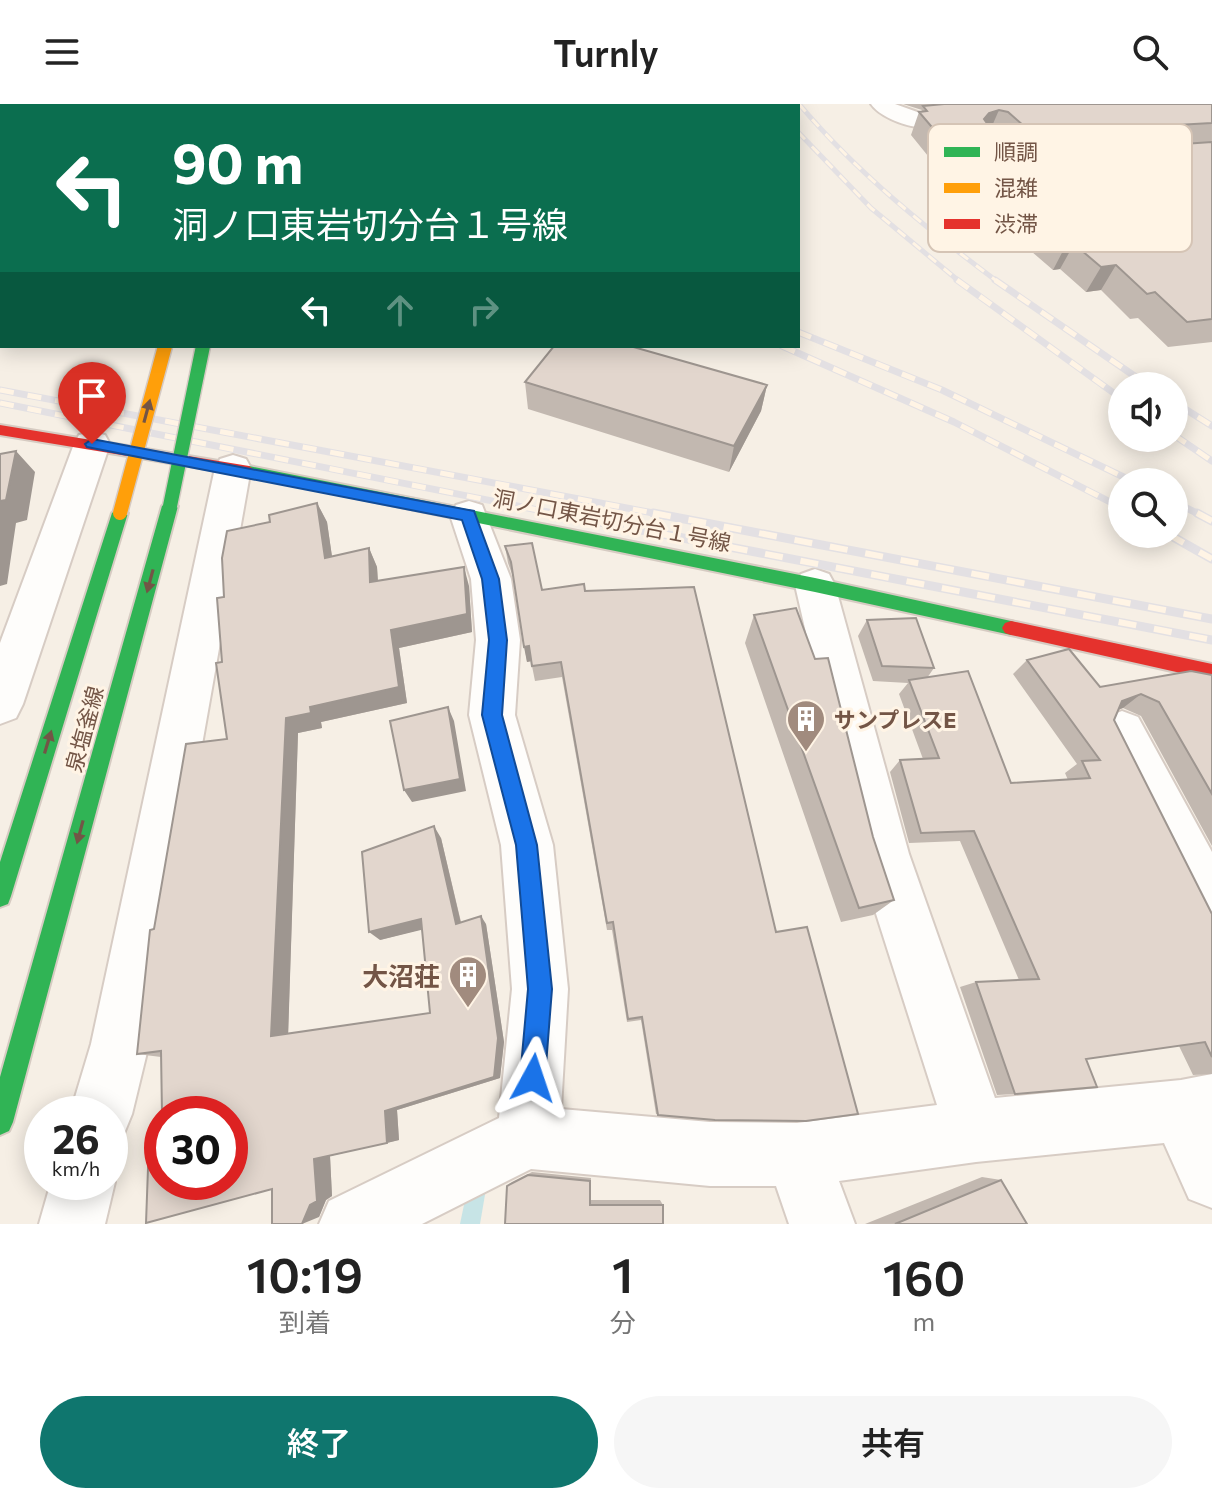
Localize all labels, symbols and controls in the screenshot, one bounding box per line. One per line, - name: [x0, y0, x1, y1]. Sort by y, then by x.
- icon: menu: [40, 30, 84, 74]
- text: Turnly: [553, 30, 659, 74]
- icon: search: [1128, 30, 1172, 74]
- legend: [928, 124, 1192, 252]
- text: 90 m: [172, 127, 303, 196]
- icon: left: [40, 136, 144, 240]
- text: 順調: [994, 138, 1038, 165]
- text: 混雑: [994, 174, 1038, 201]
- text: 洞ノ口東岩切分台１号線: [172, 201, 568, 245]
- text: 渋滞: [994, 210, 1038, 237]
- icon: left: [294, 288, 338, 332]
- icon: ahead: [378, 288, 422, 332]
- icon: right: [462, 288, 506, 332]
- pin: [58, 362, 126, 444]
- map controls: [1108, 372, 1188, 548]
- button: sound: [1108, 372, 1188, 452]
- icon: arrive: [70, 374, 114, 418]
- one-way arrow: [142, 398, 154, 423]
- button: search: [1108, 468, 1188, 548]
- street label: 洞ノ口東岩切分台１号線: [491, 484, 733, 556]
- one-way arrow: [143, 569, 155, 594]
- street label: 泉塩釜線: [60, 683, 108, 775]
- building icon: サンプレスE: [785, 698, 827, 753]
- place label: サンプレスE: [834, 706, 956, 733]
- one-way arrow: [42, 729, 55, 753]
- one-way arrow: [74, 819, 86, 844]
- building icon: 大沼荘: [447, 954, 489, 1009]
- place label: 大沼荘: [362, 960, 440, 991]
- position arrow: [491, 1036, 575, 1120]
- speed limit sign: 30: [144, 1096, 248, 1200]
- text: 26: [52, 1113, 100, 1162]
- text: km/h: [52, 1156, 100, 1180]
- text: 10:19: [247, 1244, 363, 1303]
- text: 1: [612, 1244, 633, 1303]
- text: 160: [883, 1247, 965, 1306]
- text: m: [913, 1305, 935, 1336]
- text: 到着: [279, 1306, 331, 1337]
- text: 分: [610, 1306, 636, 1337]
- button: 終了: [40, 1396, 598, 1488]
- button: 共有: [614, 1396, 1172, 1488]

